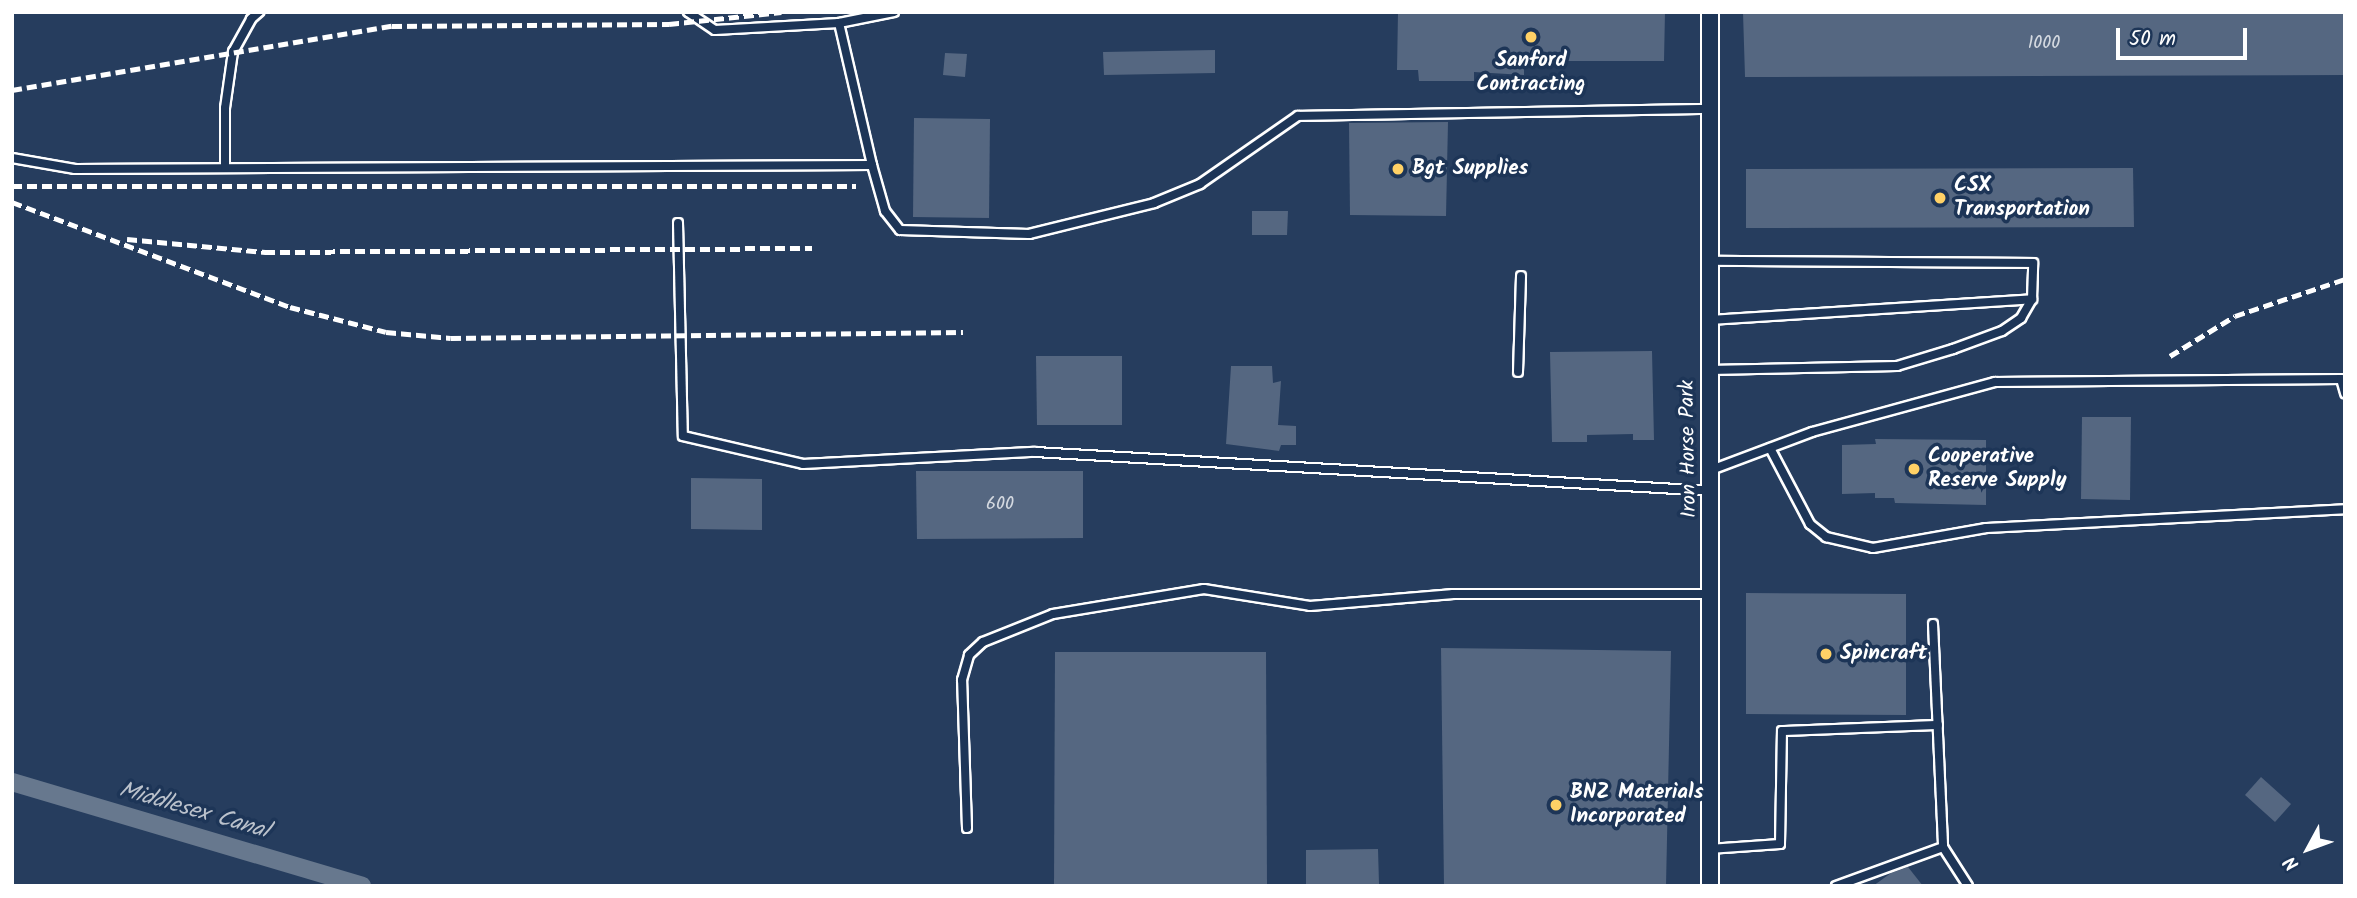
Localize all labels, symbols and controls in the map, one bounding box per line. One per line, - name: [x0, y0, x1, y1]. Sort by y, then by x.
- scale bar: [2119, 14, 2250, 58]
- text: 50 m: [2129, 23, 2176, 56]
- marker: Sanford Contracting: [1523, 29, 1539, 45]
- house number: 1000: [2028, 33, 2060, 55]
- place label: Sanford Contracting: [1477, 48, 1585, 98]
- place label: Bgt Supplies: [1412, 156, 1528, 182]
- marker: Bgt Supplies: [1390, 161, 1406, 177]
- place label: CSX Transportation: [1954, 173, 2090, 223]
- marker: CSX Transportation: [1932, 190, 1948, 206]
- street label: Iron Horse Park: [1675, 380, 1703, 518]
- place label: Cooperative Reserve Supply: [1928, 444, 2067, 494]
- marker: Cooperative Reserve Supply: [1906, 461, 1922, 477]
- house number: 600: [986, 494, 1014, 516]
- place label: Spincraft: [1840, 641, 1927, 667]
- marker: Spincraft: [1818, 646, 1834, 662]
- water label: Middlesex Canal: [116, 776, 272, 846]
- place label: BNZ Materials Incorporated: [1570, 780, 1703, 830]
- marker: BNZ Materials Incorporated: [1548, 797, 1564, 813]
- north arrow: [2273, 814, 2343, 884]
- text: N: [2277, 848, 2307, 877]

